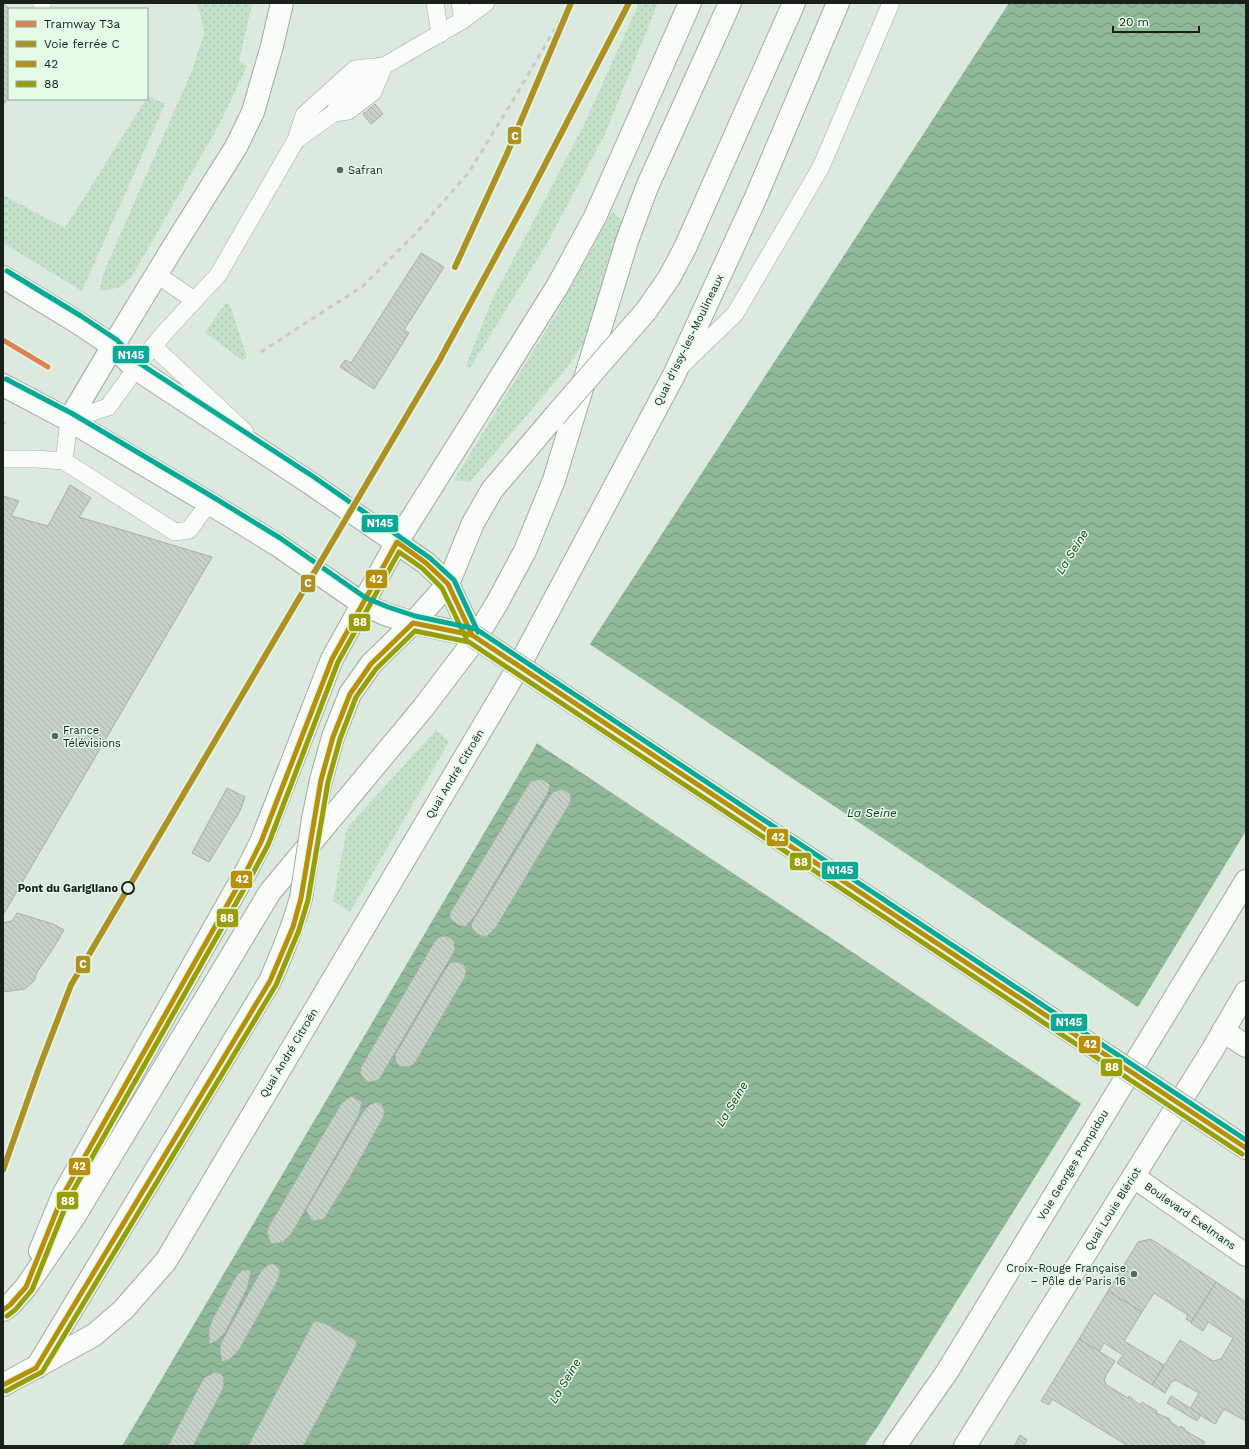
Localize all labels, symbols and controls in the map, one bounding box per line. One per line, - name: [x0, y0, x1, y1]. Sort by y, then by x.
- legend: [8, 8, 148, 100]
- scale bar: [1113, 8, 1199, 34]
- text: 20 m: [1119, 15, 1149, 29]
- text: Tramway T3a: [44, 17, 121, 31]
- text: Voie ferrée C: [44, 37, 120, 51]
- text: 42: [44, 57, 58, 71]
- text: 88: [44, 77, 59, 91]
- line badge: C: [507, 126, 522, 145]
- text: C: [511, 130, 519, 143]
- place label: Safran: [348, 164, 383, 177]
- marker: Safran: [335, 165, 345, 175]
- street label: Quai d'Issy-les-Moulineaux: [651, 272, 727, 408]
- line badge: N145: [112, 345, 150, 364]
- text: N145: [118, 349, 144, 362]
- line badge: N145: [361, 514, 399, 533]
- text: N145: [367, 517, 393, 530]
- water label: La Seine: [1053, 527, 1091, 577]
- line badge: 42: [365, 569, 388, 589]
- text: 42: [369, 573, 383, 586]
- line badge: C: [300, 574, 316, 593]
- text: C: [304, 577, 312, 590]
- line badge: 88: [348, 613, 371, 632]
- text: 88: [353, 616, 367, 629]
- place label: France Télévisions: [63, 724, 121, 750]
- street label: Quai André Citroën: [423, 727, 487, 821]
- marker: France Télévisions: [50, 731, 60, 741]
- water label: La Seine: [847, 806, 897, 820]
- line badge: 42: [766, 828, 789, 847]
- text: 42: [771, 831, 785, 844]
- line badge: 88: [789, 852, 812, 871]
- text: 88: [794, 856, 808, 869]
- line badge: N145: [821, 861, 859, 880]
- text: N145: [827, 864, 853, 877]
- line badge: 42: [230, 870, 253, 889]
- text: 42: [235, 873, 249, 886]
- marker: Pont du Garigliano: [121, 881, 135, 895]
- place label: Pont du Garigliano: [18, 882, 118, 895]
- line badge: 88: [216, 908, 239, 928]
- text: 88: [220, 912, 234, 925]
- line badge: C: [75, 955, 91, 974]
- text: C: [79, 958, 87, 971]
- street label: Quai André Citroën: [257, 1006, 321, 1100]
- line badge: N145: [1050, 1013, 1088, 1032]
- text: N145: [1056, 1016, 1082, 1029]
- line badge: 42: [1078, 1035, 1101, 1054]
- text: 42: [1083, 1038, 1097, 1051]
- line badge: 88: [1100, 1058, 1123, 1077]
- text: 88: [1105, 1061, 1119, 1074]
- water label: La Seine: [713, 1079, 751, 1129]
- street label: Voie Georges Pompidou: [1035, 1107, 1111, 1223]
- line badge: 42: [68, 1157, 91, 1176]
- text: 42: [72, 1160, 86, 1173]
- street label: Quai Louis Blériot: [1082, 1165, 1144, 1253]
- street label: Boulevard Exelmans: [1142, 1180, 1238, 1253]
- line badge: 88: [56, 1191, 79, 1210]
- text: 88: [61, 1195, 75, 1208]
- place label: Croix-Rouge Française – Pôle de Paris 16: [1006, 1262, 1126, 1288]
- marker: Croix-Rouge Française – Pôle de Paris 16: [1129, 1269, 1139, 1279]
- water label: La Seine: [546, 1356, 584, 1406]

